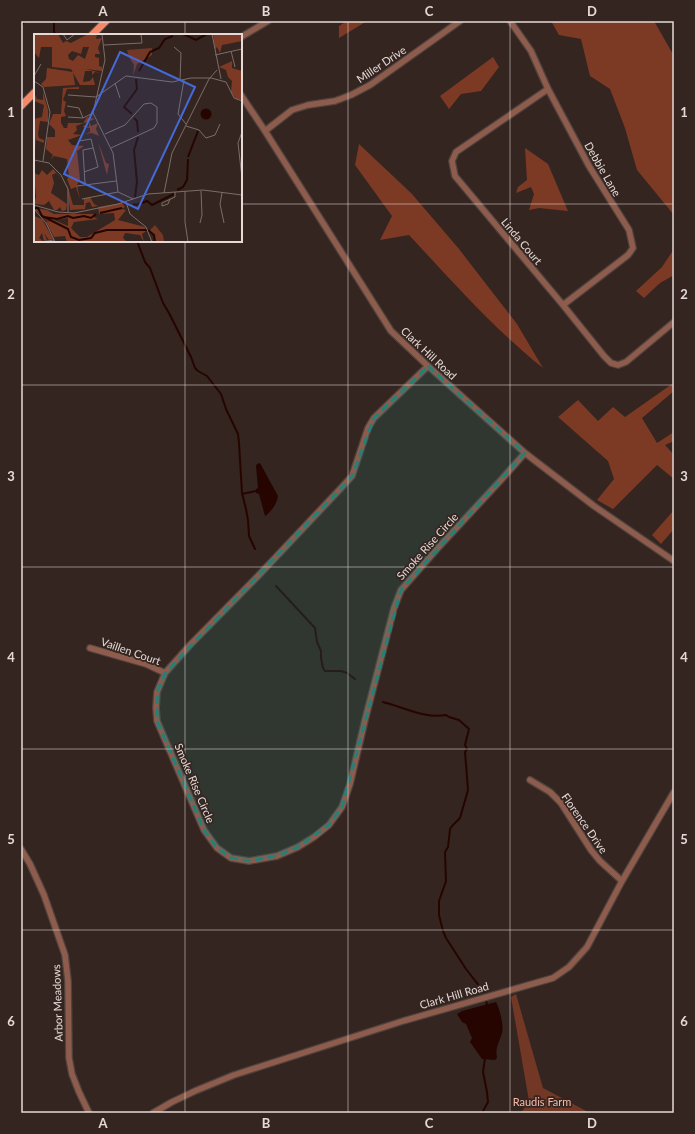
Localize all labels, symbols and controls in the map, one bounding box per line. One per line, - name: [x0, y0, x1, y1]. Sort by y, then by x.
- text: A: [97, 3, 108, 19]
- text: B: [262, 3, 271, 19]
- text: C: [425, 3, 434, 19]
- text: D: [587, 3, 597, 19]
- inset map: [34, 34, 242, 242]
- street label: Miller Drive: [354, 43, 408, 85]
- text: 1: [7, 104, 15, 120]
- text: 1: [680, 104, 688, 120]
- street label: Debbie Lane: [582, 139, 624, 199]
- street label: Linda Court: [499, 215, 545, 267]
- text: 2: [7, 286, 15, 302]
- text: 2: [680, 286, 688, 302]
- street label: Clark Hill Road: [399, 324, 459, 382]
- text: 3: [7, 468, 15, 484]
- text: 3: [680, 468, 688, 484]
- street label: Smoke Rise Circle: [394, 510, 460, 582]
- street label: Vaillen Court: [99, 635, 163, 667]
- text: 4: [7, 649, 15, 665]
- text: 4: [680, 649, 688, 665]
- street label: Smoke Rise Circle: [172, 741, 218, 825]
- street label: Florence Drive: [559, 790, 611, 856]
- text: 5: [7, 831, 15, 847]
- text: 5: [680, 831, 688, 847]
- street label: Arbor Meadows: [49, 964, 65, 1042]
- street label: Clark Hill Road: [418, 979, 490, 1011]
- text: 6: [7, 1013, 15, 1029]
- text: 6: [680, 1013, 688, 1029]
- park label: Raudis Farm: [513, 1095, 571, 1108]
- text: A: [97, 1115, 108, 1131]
- text: B: [262, 1115, 271, 1131]
- text: C: [425, 1115, 434, 1131]
- text: D: [587, 1115, 597, 1131]

